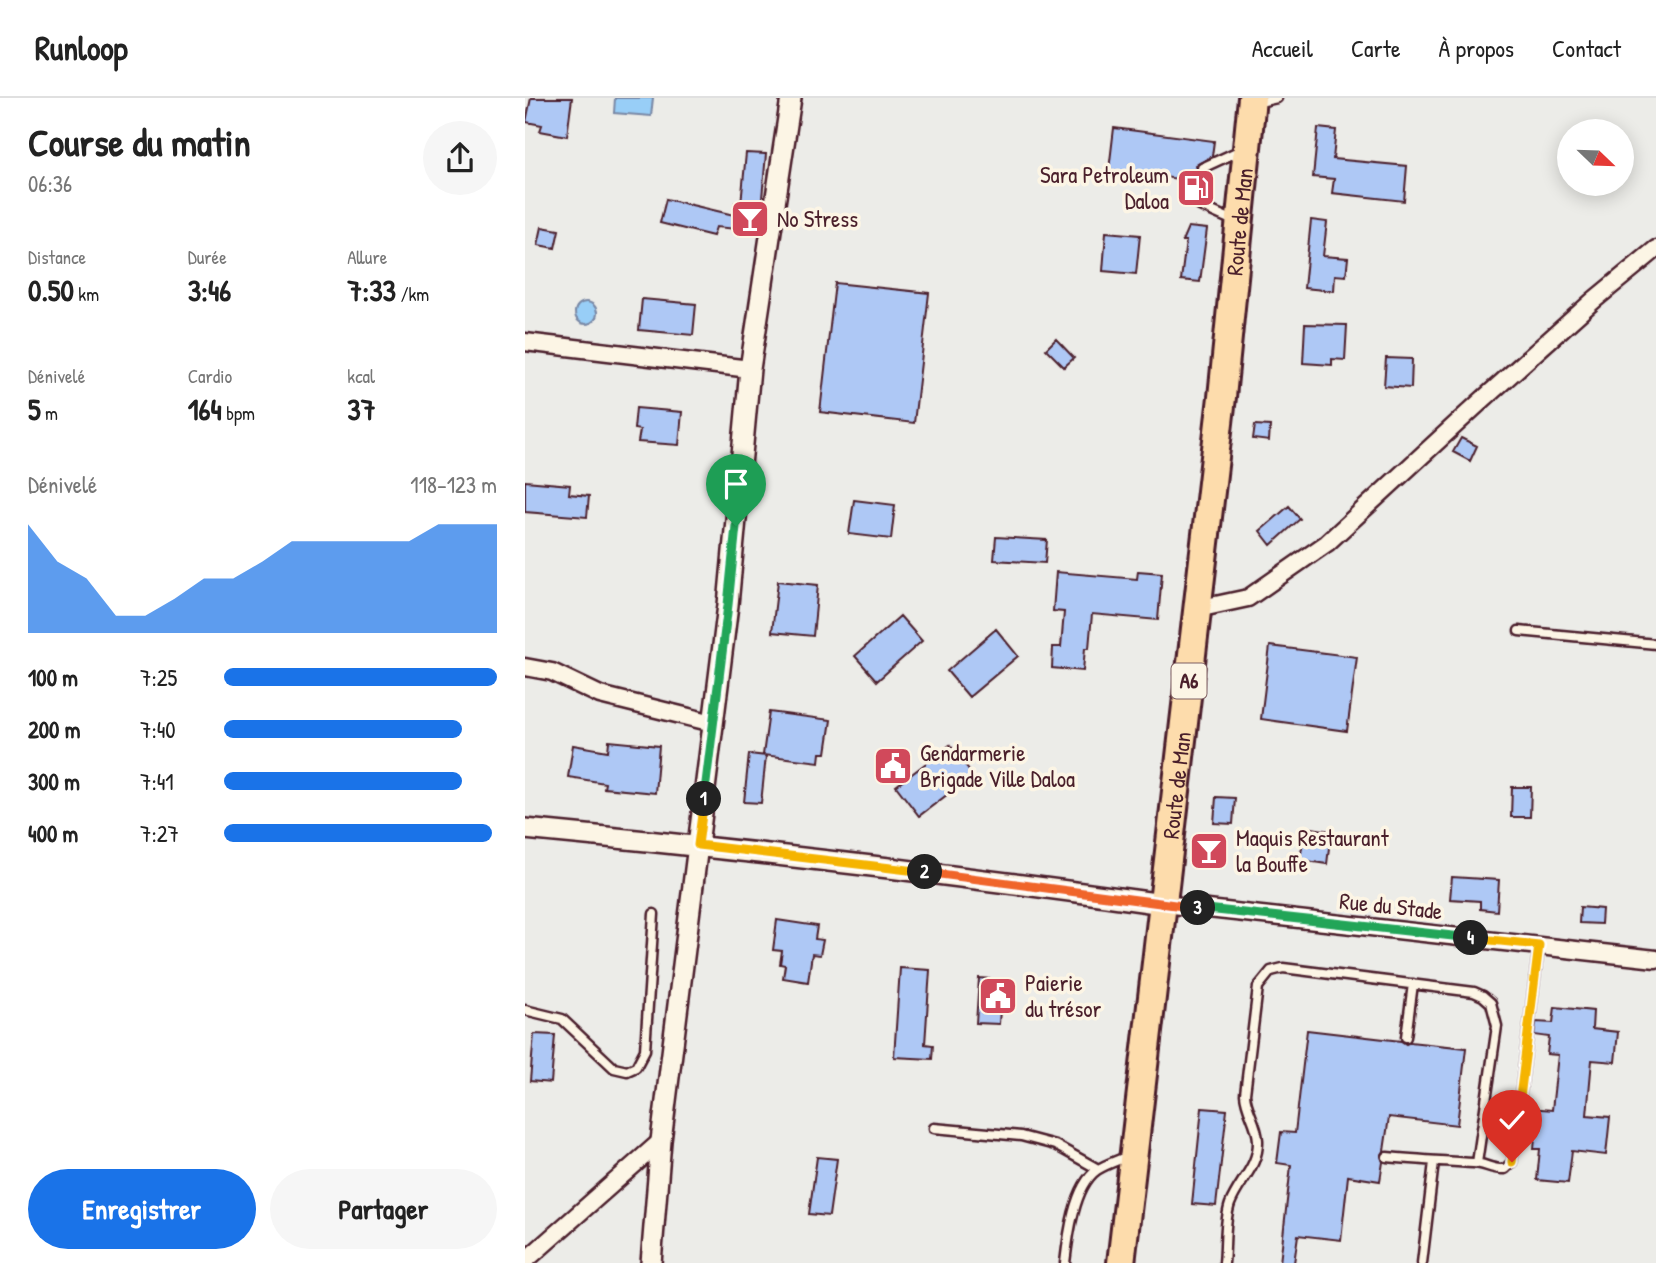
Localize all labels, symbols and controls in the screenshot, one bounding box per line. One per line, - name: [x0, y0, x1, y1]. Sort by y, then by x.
- text: Runloop: [35, 26, 128, 70]
- text: Accueil: [1252, 32, 1313, 64]
- text: Carte: [1351, 32, 1400, 64]
- text: À propos: [1438, 32, 1514, 64]
- text: Contact: [1552, 32, 1621, 64]
- text: Course du matin: [28, 116, 251, 168]
- north arrow: [1557, 119, 1635, 196]
- map controls: [1557, 119, 1634, 196]
- button: share: [423, 121, 497, 195]
- place label: Sara Petroleum Daloa: [1040, 159, 1169, 216]
- street label: Route de Man: [1218, 166, 1260, 277]
- fuel station icon: Sara Petroleum Daloa: [1175, 167, 1217, 209]
- text: 06:36: [28, 168, 72, 199]
- bar icon: No Stress: [729, 198, 771, 240]
- place label: No Stress: [777, 203, 858, 234]
- text: Distance: [28, 244, 86, 270]
- text: Durée: [188, 244, 227, 270]
- text: Allure: [347, 244, 387, 270]
- text: 0.50: [28, 270, 74, 310]
- text: 3:46: [188, 270, 231, 310]
- text: 7:33: [347, 270, 396, 310]
- text: km: [74, 281, 99, 307]
- text: /km: [396, 281, 429, 307]
- text: Dénivelé: [28, 363, 85, 389]
- text: Cardio: [188, 363, 232, 389]
- text: kcal: [347, 363, 375, 389]
- text: 5: [28, 389, 41, 429]
- text: 164: [188, 389, 222, 429]
- text: 37: [347, 389, 376, 429]
- text: m: [41, 400, 58, 426]
- text: bpm: [222, 400, 255, 426]
- pin: [706, 454, 766, 526]
- icon: arrive: [717, 465, 755, 503]
- text: Dénivelé: [28, 469, 97, 500]
- text: 118–123 m: [410, 469, 497, 500]
- text: 100 m: [28, 662, 78, 693]
- text: 7:25: [140, 662, 177, 693]
- road number: A6: [1171, 664, 1207, 698]
- text: 200 m: [28, 714, 80, 745]
- text: 7:40: [140, 714, 176, 745]
- street label: Route de Man: [1155, 730, 1198, 841]
- place label: Gendarmerie Brigade Ville Daloa: [920, 737, 1075, 794]
- public building icon: Gendarmerie Brigade Ville Daloa: [872, 745, 914, 787]
- text: 300 m: [28, 766, 80, 797]
- text: 7:41: [140, 766, 174, 797]
- pin: 1: [687, 782, 721, 816]
- text: 1: [700, 785, 707, 811]
- text: 400 m: [28, 818, 78, 849]
- text: 7:27: [140, 818, 179, 849]
- place label: Maquis Restaurant la Bouffe: [1236, 822, 1390, 879]
- bar icon: Maquis Restaurant la Bouffe: [1188, 830, 1230, 872]
- pin: 2: [907, 854, 943, 890]
- text: 2: [920, 858, 929, 884]
- street label: Rue du Stade: [1338, 885, 1444, 926]
- pin: 3: [1181, 890, 1215, 926]
- text: 3: [1193, 894, 1202, 920]
- pin: 4: [1453, 920, 1489, 956]
- text: 4: [1467, 924, 1474, 950]
- place label: Paierie du trésor: [1025, 967, 1102, 1024]
- public building icon: Paierie du trésor: [977, 975, 1019, 1017]
- pin: [1482, 1090, 1542, 1162]
- icon: check: [1493, 1101, 1531, 1139]
- button: Enregistrer: [28, 1169, 256, 1249]
- button: Partager: [270, 1169, 497, 1249]

